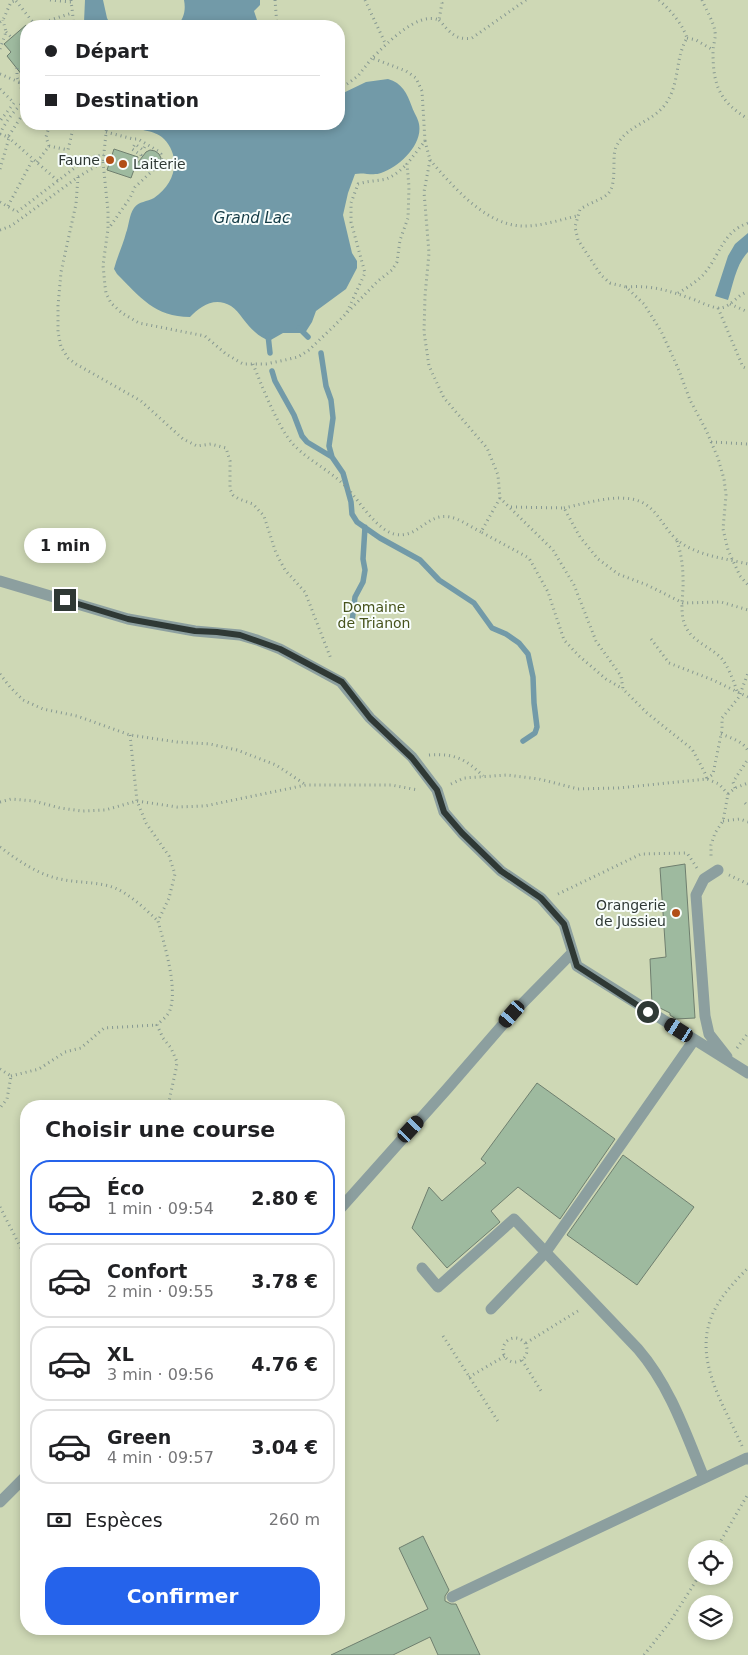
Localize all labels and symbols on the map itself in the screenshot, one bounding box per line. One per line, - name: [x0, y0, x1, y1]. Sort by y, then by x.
- place label: Faune: [58, 152, 100, 168]
- marker: Faune: [104, 154, 116, 166]
- place label: Laiterie: [133, 156, 186, 172]
- marker: Laiterie: [117, 158, 129, 170]
- water label: Grand Lac: [214, 209, 291, 227]
- callout: 1 min: [24, 528, 106, 562]
- route end: [54, 589, 76, 611]
- park label: Domaine de Trianon: [338, 599, 410, 631]
- place label: Orangerie de Jussieu: [595, 897, 666, 929]
- marker: Orangerie de Jussieu: [670, 907, 682, 919]
- car: [496, 998, 527, 1030]
- route start: [637, 1001, 659, 1023]
- car: [662, 1016, 695, 1044]
- car: [395, 1113, 426, 1145]

